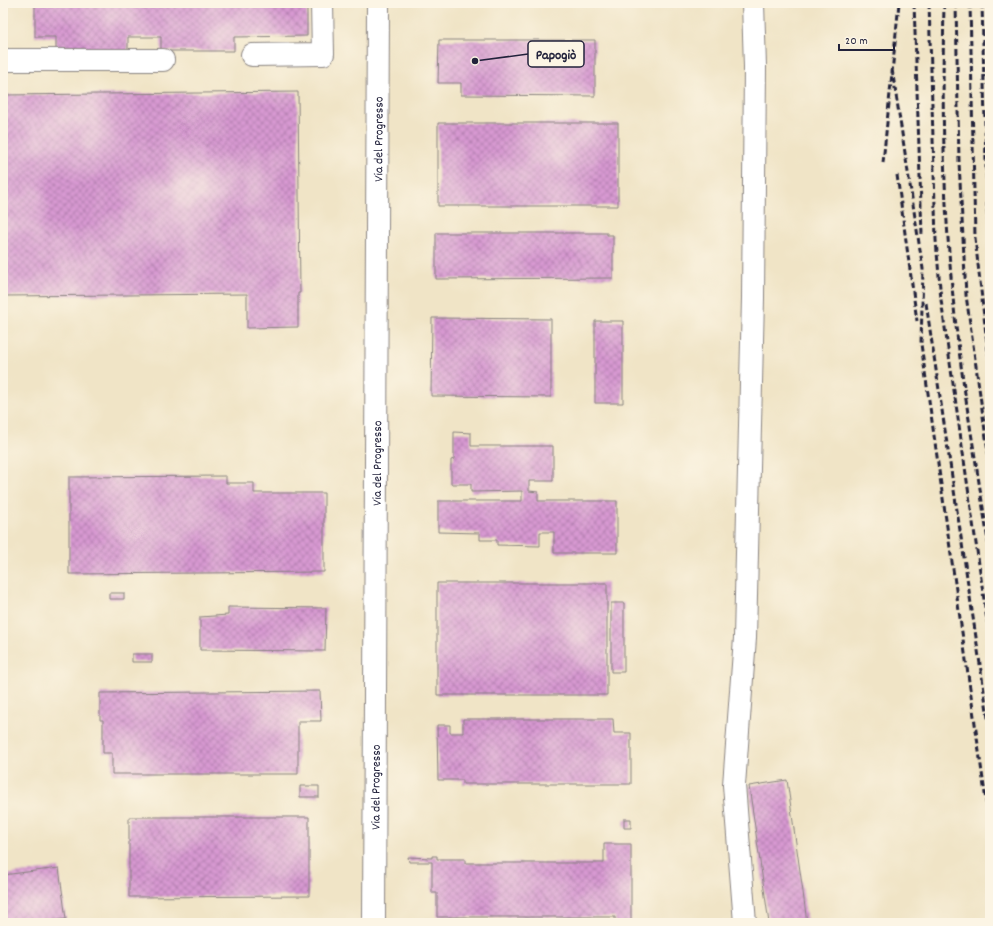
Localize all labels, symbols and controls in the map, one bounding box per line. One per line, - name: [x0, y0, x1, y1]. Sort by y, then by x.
- scale bar: [839, 26, 894, 52]
- text: 20 m: [845, 33, 868, 50]
- callout: Papogiò: [528, 41, 584, 67]
- text: Papogiò: [536, 46, 576, 66]
- street label: Via del Progresso: [370, 96, 390, 182]
- street label: Via del Progresso: [369, 420, 388, 506]
- street label: Via del Progresso: [367, 744, 387, 830]

